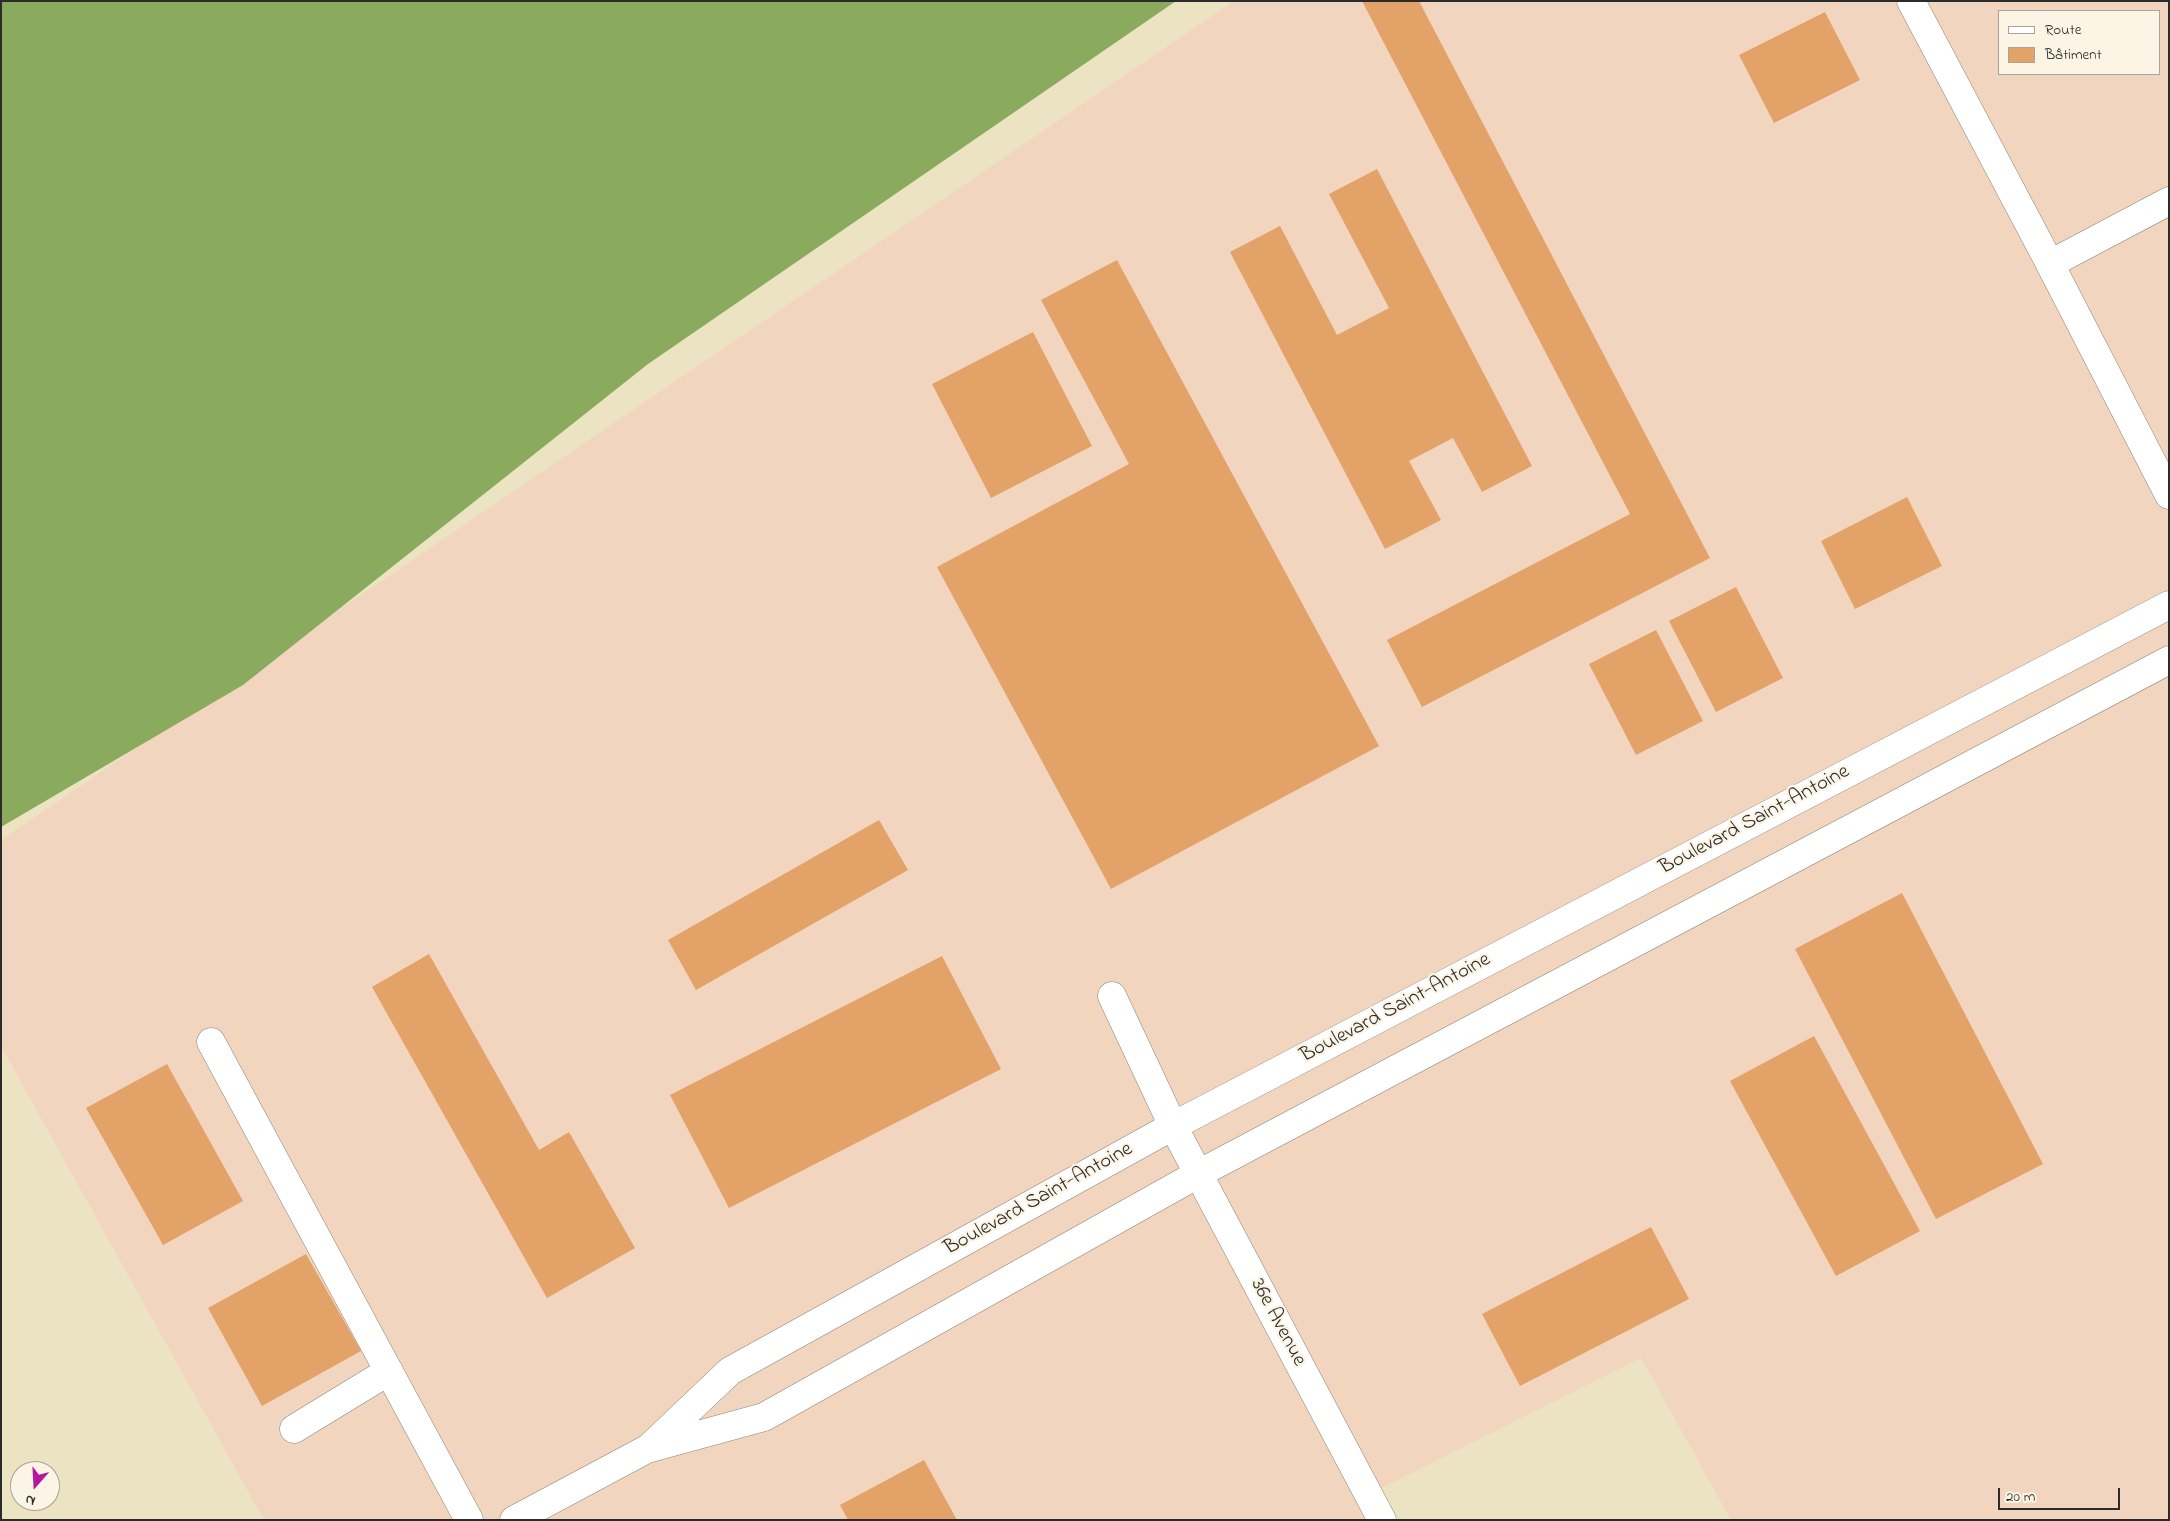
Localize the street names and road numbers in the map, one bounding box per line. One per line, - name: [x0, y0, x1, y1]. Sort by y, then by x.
- street label: Boulevard Saint-Antoine: [1656, 760, 1854, 882]
- street label: Boulevard Saint-Antoine: [1297, 948, 1495, 1070]
- street label: Boulevard Saint-Antoine: [940, 1138, 1138, 1262]
- street label: 36e Avenue: [1243, 1275, 1311, 1371]

